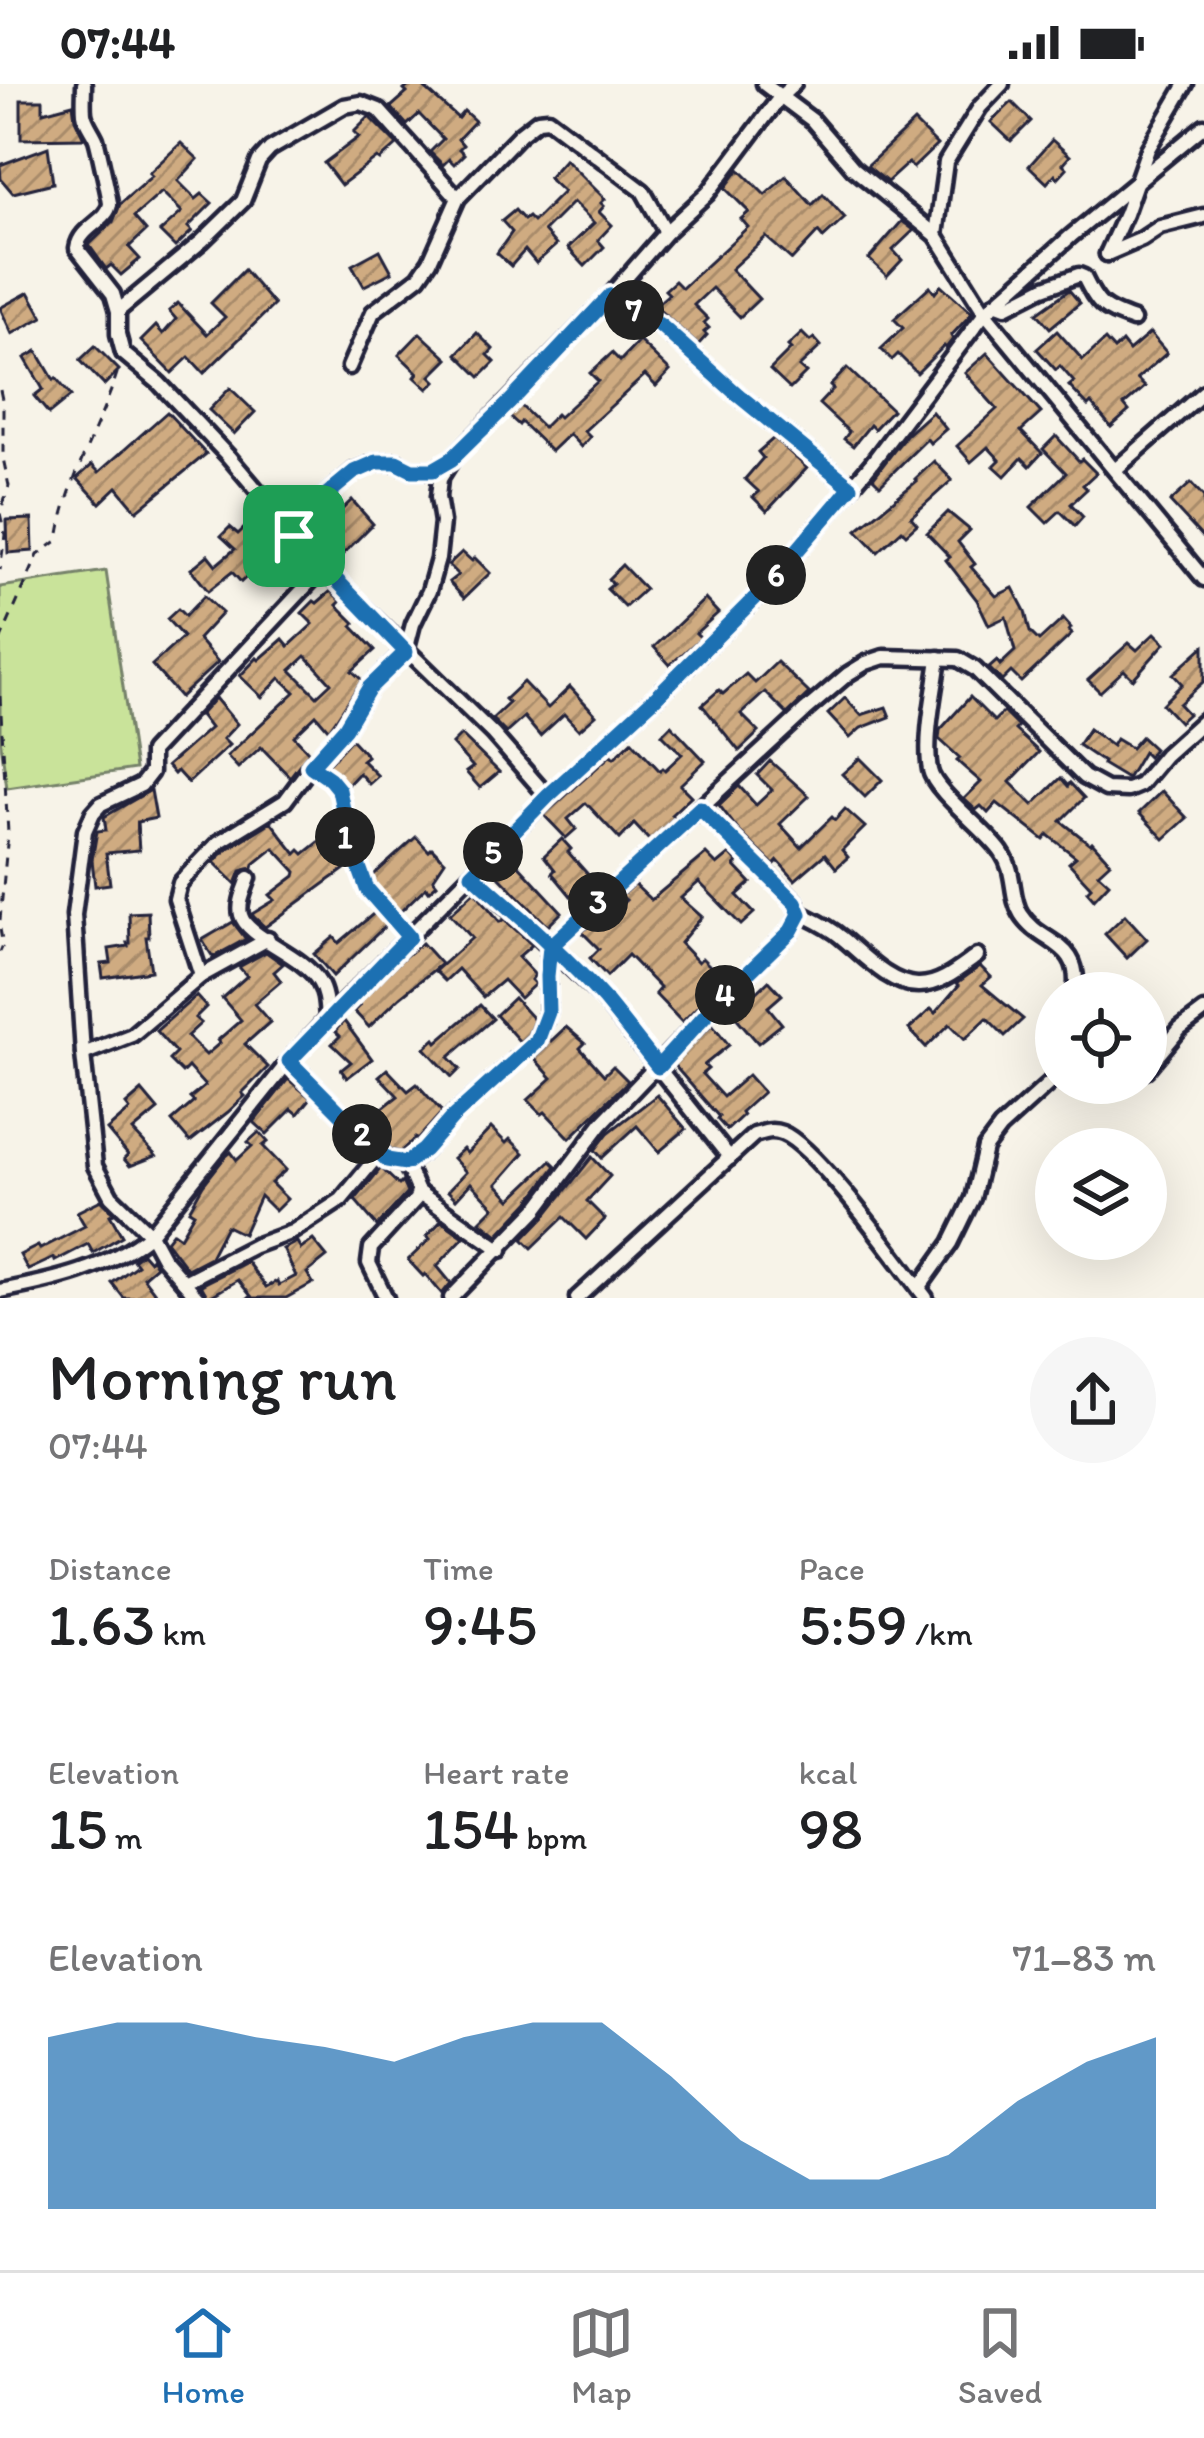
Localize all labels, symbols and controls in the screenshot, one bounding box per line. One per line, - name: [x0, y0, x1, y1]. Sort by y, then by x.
- text: 07:44: [60, 15, 175, 69]
- pin: 7: [604, 280, 664, 340]
- text: 7: [626, 290, 642, 329]
- pin: [243, 485, 345, 587]
- icon: arrive: [261, 503, 327, 569]
- pin: 6: [746, 545, 806, 605]
- text: 6: [767, 555, 785, 594]
- pin: 1: [315, 807, 375, 867]
- text: 1: [337, 817, 353, 856]
- pin: 5: [463, 822, 523, 882]
- text: 5: [484, 832, 502, 871]
- pin: 3: [568, 872, 628, 932]
- text: 3: [589, 882, 607, 921]
- pin: 4: [695, 965, 755, 1025]
- map controls: [1035, 972, 1167, 1260]
- button: locate: [1035, 972, 1167, 1104]
- text: 4: [715, 975, 735, 1014]
- pin: 2: [332, 1104, 392, 1164]
- text: 2: [353, 1114, 371, 1153]
- button: layers: [1035, 1128, 1167, 1260]
- text: Morning run: [48, 1337, 397, 1417]
- button: share: [1030, 1337, 1156, 1463]
- text: 07:44: [48, 1422, 148, 1469]
- text: Distance: [48, 1549, 172, 1588]
- text: Time: [423, 1549, 494, 1588]
- text: Pace: [799, 1549, 865, 1588]
- text: 1.63: [48, 1588, 155, 1660]
- text: 9:45: [423, 1588, 537, 1660]
- text: 5:59: [799, 1588, 908, 1660]
- text: km: [155, 1614, 206, 1653]
- text: /km: [908, 1614, 973, 1653]
- text: Elevation: [48, 1753, 179, 1792]
- text: Heart rate: [423, 1753, 569, 1792]
- text: kcal: [799, 1753, 857, 1792]
- text: 15: [48, 1792, 107, 1864]
- text: 154: [423, 1792, 519, 1864]
- text: 98: [799, 1792, 863, 1864]
- text: m: [107, 1818, 143, 1857]
- text: bpm: [519, 1818, 587, 1857]
- text: Elevation: [48, 1934, 203, 1981]
- text: 71–83 m: [1013, 1934, 1156, 1981]
- tab: Home: [162, 2300, 245, 2411]
- tab: Map: [568, 2300, 634, 2411]
- tab: Saved: [958, 2300, 1042, 2411]

